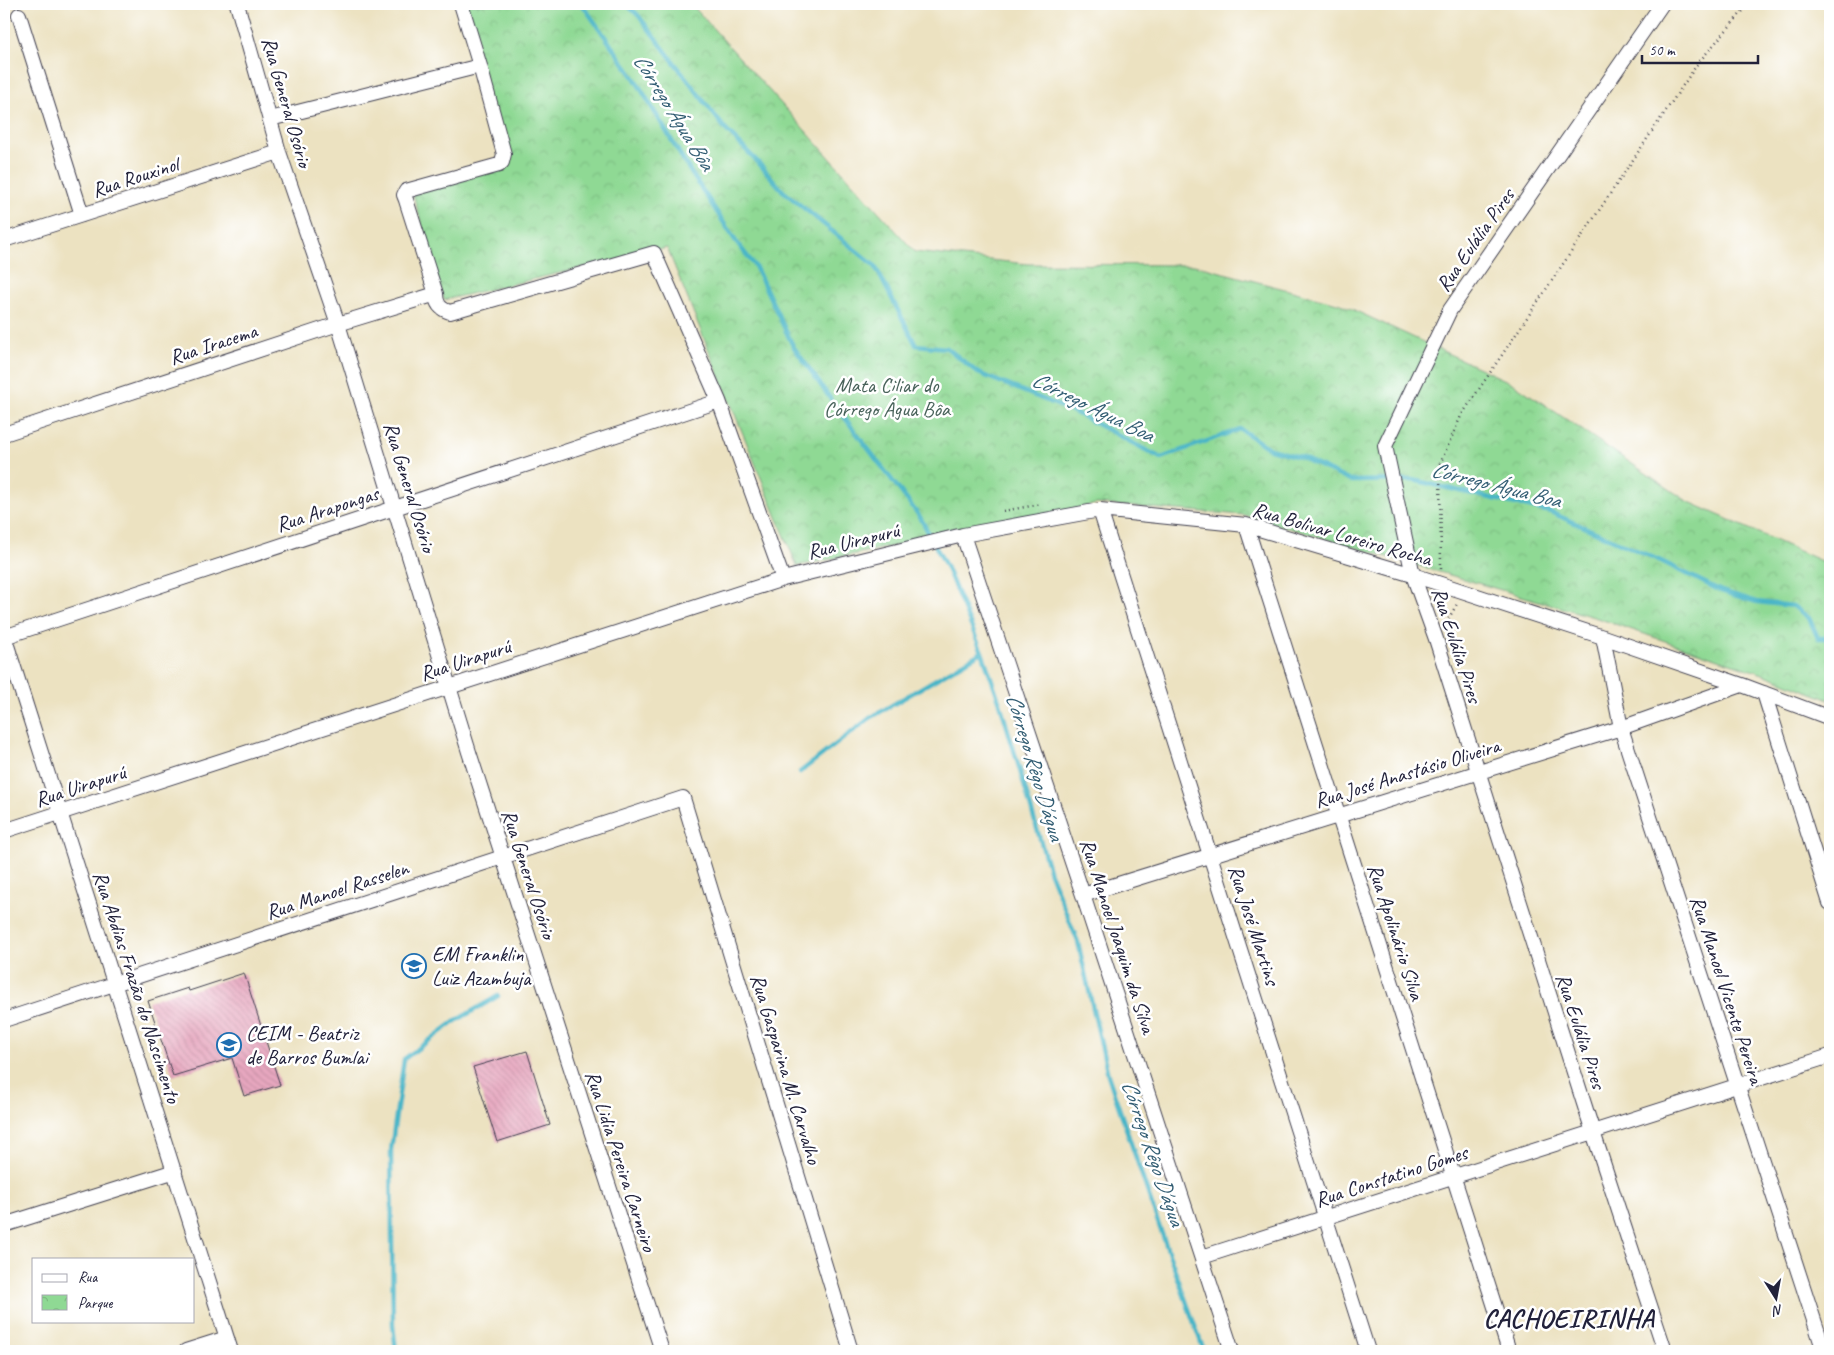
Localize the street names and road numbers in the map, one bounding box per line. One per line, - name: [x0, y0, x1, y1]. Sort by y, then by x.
- street label: Rua General Osório: [256, 34, 319, 173]
- street label: Rua Rouxinol: [89, 150, 185, 203]
- street label: Rua Eulália Pires: [1430, 182, 1521, 296]
- street label: Rua Iracema: [166, 317, 262, 370]
- street label: Rua General Osório: [378, 419, 443, 557]
- street label: Rua Arapongas: [272, 480, 383, 538]
- street label: Rua Bolivar Loreiro Rocha: [1250, 496, 1436, 572]
- street label: Rua Uirapurú: [804, 517, 904, 565]
- street label: Rua Eulália Pires: [1426, 584, 1488, 708]
- street label: Rua Uirapurú: [416, 632, 516, 687]
- street label: Rua José Anastásio Oliveira: [1311, 732, 1505, 814]
- street label: Rua Uirapurú: [31, 758, 131, 813]
- street label: Rua General Osório: [496, 806, 563, 944]
- street label: Rua Manoel Joaquim da Silva: [1074, 835, 1162, 1039]
- street label: Rua Manoel Rasselen: [262, 854, 413, 925]
- street label: Rua Apolinário Silva: [1362, 861, 1431, 1005]
- street label: Rua José Martins: [1222, 862, 1286, 990]
- street label: Rua Abdias Frazão do Nascimento: [87, 868, 187, 1108]
- street label: Rua Manoel Vicente Pereira: [1684, 893, 1770, 1090]
- street label: Rua Eulália Pires: [1550, 970, 1612, 1094]
- street label: Rua Gasparina M. Carvalho: [745, 971, 828, 1169]
- street label: Rua Lidia Pereira Carneiro: [579, 1067, 663, 1256]
- street label: Rua Constatino Gomes: [1312, 1139, 1472, 1213]

